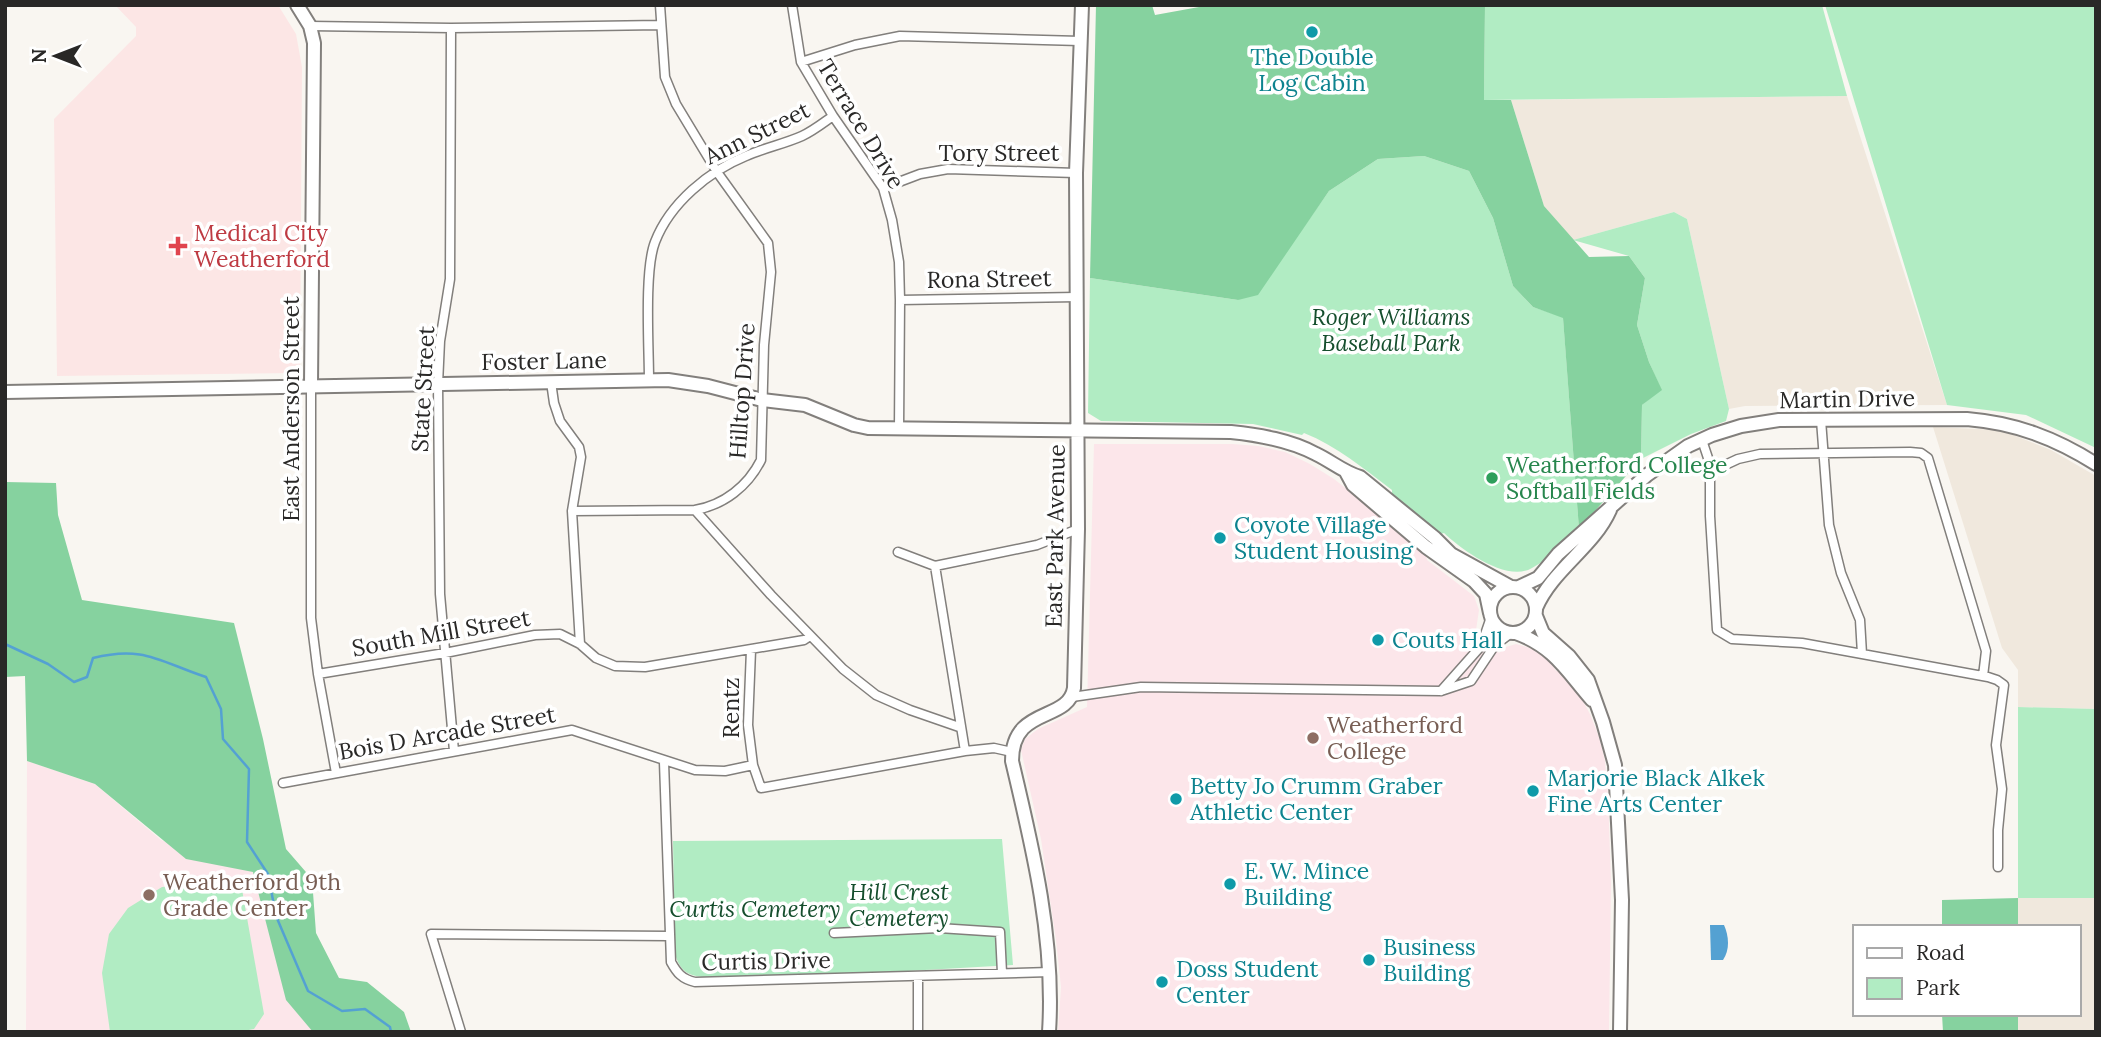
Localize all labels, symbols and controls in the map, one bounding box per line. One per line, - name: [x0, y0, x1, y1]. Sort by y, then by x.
- north arrow: [21, 21, 91, 91]
- marker: The Double Log Cabin: [1304, 24, 1320, 40]
- place label: The Double Log Cabin: [1250, 42, 1374, 97]
- text: N: [27, 48, 51, 63]
- street label: Terrace Drive: [811, 54, 911, 194]
- street label: Ann Street: [698, 95, 814, 171]
- street label: Tory Street: [939, 138, 1059, 167]
- place label: Medical City Weatherford: [194, 218, 330, 273]
- marker: Medical City Weatherford: [168, 236, 188, 256]
- street label: Rona Street: [926, 263, 1052, 294]
- street label: East Anderson Street: [276, 296, 305, 522]
- park label: Roger Williams Baseball Park: [1312, 302, 1470, 357]
- street label: Hilltop Drive: [722, 322, 761, 460]
- street label: State Street: [405, 325, 440, 453]
- street label: Foster Lane: [481, 345, 607, 376]
- street label: Martin Drive: [1779, 383, 1915, 414]
- street label: East Park Avenue: [1038, 444, 1071, 628]
- place label: Weatherford College Softball Fields: [1506, 450, 1728, 505]
- marker: Weatherford College Softball Fields: [1484, 470, 1500, 486]
- place label: Coyote Village Student Housing: [1234, 510, 1414, 565]
- marker: Coyote Village Student Housing: [1212, 530, 1228, 546]
- street label: South Mill Street: [350, 603, 532, 662]
- place label: Couts Hall: [1392, 625, 1503, 654]
- marker: Couts Hall: [1370, 632, 1386, 648]
- street label: Rentz: [716, 677, 745, 739]
- street label: Bois D Arcade Street: [336, 699, 558, 766]
- place label: Weatherford College: [1327, 710, 1463, 765]
- marker: Weatherford College: [1305, 730, 1321, 746]
- place label: Marjorie Black Alkek Fine Arts Center: [1547, 763, 1766, 818]
- place label: Betty Jo Crumm Graber Athletic Center: [1189, 771, 1443, 826]
- marker: Marjorie Black Alkek Fine Arts Center: [1525, 783, 1541, 799]
- marker: Betty Jo Crumm Graber Athletic Center: [1168, 791, 1184, 807]
- place label: E. W. Mince Building: [1244, 856, 1369, 911]
- place label: Weatherford 9th Grade Center: [163, 867, 341, 922]
- marker: E. W. Mince Building: [1222, 876, 1238, 892]
- park label: Hill Crest Cemetery: [849, 877, 949, 932]
- marker: Weatherford 9th Grade Center: [141, 887, 157, 903]
- park label: Curtis Cemetery: [669, 894, 841, 923]
- legend: [1853, 925, 2080, 1016]
- place label: Business Building: [1383, 932, 1476, 987]
- text: Road: [1916, 939, 1965, 966]
- street label: Curtis Drive: [701, 945, 831, 976]
- marker: Business Building: [1361, 952, 1377, 968]
- place label: Doss Student Center: [1176, 954, 1318, 1009]
- marker: Doss Student Center: [1154, 974, 1170, 990]
- text: Park: [1916, 974, 1960, 1001]

